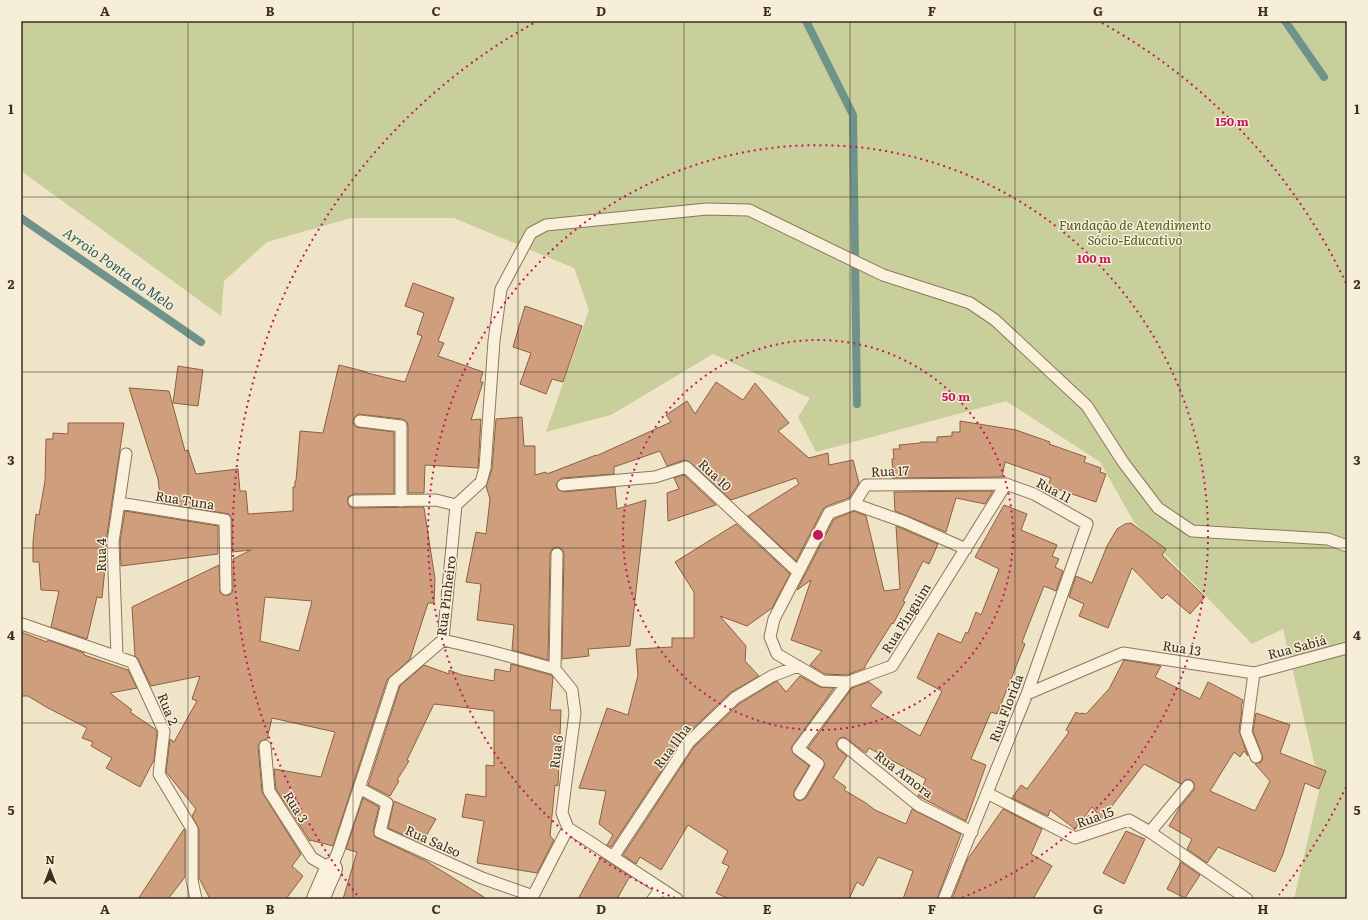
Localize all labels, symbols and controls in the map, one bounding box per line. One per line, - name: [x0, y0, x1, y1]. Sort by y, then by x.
- text: A: [100, 1, 110, 20]
- text: B: [266, 1, 275, 20]
- text: C: [431, 1, 441, 20]
- text: D: [596, 1, 606, 20]
- text: E: [763, 1, 772, 20]
- text: F: [928, 1, 936, 20]
- text: G: [1093, 1, 1103, 20]
- text: H: [1258, 1, 1269, 20]
- text: 1: [8, 99, 14, 118]
- text: 1: [1354, 99, 1360, 118]
- text: 150 m: [1215, 112, 1249, 130]
- park label: Fundação de Atendimento Sócio-Educativo: [1059, 215, 1211, 249]
- water label: Arroio Ponta do Melo: [60, 222, 180, 314]
- text: 100 m: [1077, 249, 1111, 267]
- text: 2: [8, 274, 15, 293]
- text: 2: [1354, 274, 1361, 293]
- text: 50 m: [942, 387, 970, 405]
- text: 3: [7, 450, 15, 469]
- text: 3: [1353, 450, 1361, 469]
- street label: Rua 10: [694, 454, 737, 495]
- street label: Rua 17: [871, 460, 910, 481]
- street label: Rua 11: [1033, 472, 1075, 507]
- street label: Rua Tuna: [154, 485, 216, 514]
- centre of rings: [811, 528, 825, 542]
- street label: Rua 4: [91, 538, 110, 572]
- street label: Rua Pinheiro: [431, 554, 460, 637]
- street label: Rua Pinguim: [876, 578, 935, 657]
- text: 4: [7, 625, 15, 644]
- text: 4: [1353, 625, 1361, 644]
- street label: Rua Sabiá: [1265, 630, 1328, 663]
- street label: Rua 13: [1161, 635, 1203, 660]
- street label: Rua Florida: [984, 671, 1027, 745]
- street label: Rua 2: [153, 690, 184, 728]
- street label: Rua Ilha: [648, 719, 695, 772]
- street label: Rua 6: [544, 734, 567, 770]
- street label: Rua Amora: [871, 745, 938, 802]
- street label: Rua 3: [279, 787, 313, 826]
- text: 5: [7, 800, 15, 819]
- text: 5: [1353, 800, 1361, 819]
- street label: Rua 15: [1073, 801, 1117, 832]
- street label: Rua Salso: [402, 820, 464, 861]
- north arrow: [30, 850, 70, 890]
- text: N: [45, 851, 55, 867]
- text: A: [100, 899, 110, 918]
- text: B: [266, 899, 275, 918]
- text: C: [431, 899, 441, 918]
- text: D: [596, 899, 606, 918]
- text: E: [763, 899, 772, 918]
- text: F: [928, 899, 936, 918]
- text: G: [1093, 899, 1103, 918]
- text: H: [1258, 899, 1269, 918]

